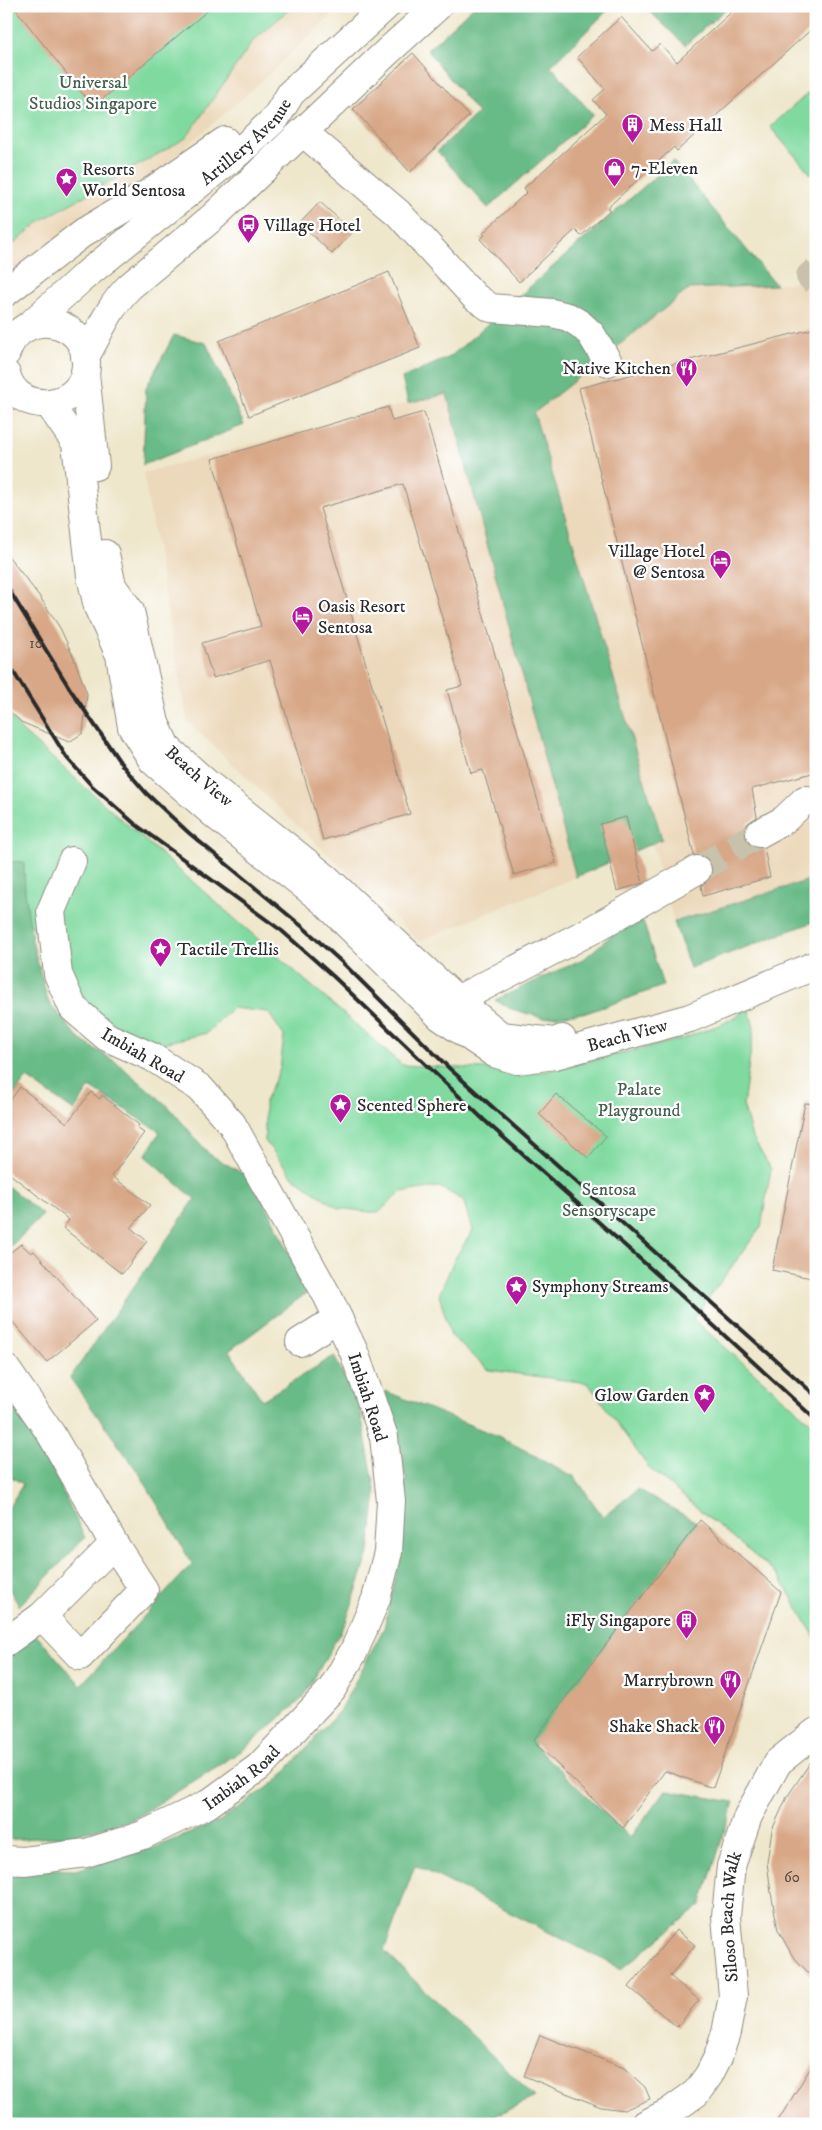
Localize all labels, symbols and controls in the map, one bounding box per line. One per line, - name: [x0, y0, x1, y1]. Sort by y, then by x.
- park label: Universal Studios Singapore: [29, 72, 157, 115]
- street label: Artillery Avenue: [196, 95, 297, 191]
- building icon: Mess Hall: [621, 113, 645, 144]
- place label: Mess Hall: [649, 115, 723, 137]
- shop icon: 7-Eleven: [603, 156, 627, 187]
- place label: 7-Eleven: [631, 158, 699, 180]
- place label: Resorts World Sentosa: [81, 159, 186, 202]
- place icon: Resorts World Sentosa: [54, 167, 78, 198]
- bus stop icon: Village Hotel: [236, 213, 260, 244]
- place label: Village Hotel: [263, 215, 361, 237]
- restaurant icon: Native Kitchen: [675, 356, 699, 387]
- place label: Native Kitchen: [562, 358, 672, 380]
- place label: Village Hotel @ Sentosa: [607, 541, 706, 584]
- hotel icon: Village Hotel @ Sentosa: [709, 549, 733, 580]
- place label: Oasis Resort Sentosa: [318, 596, 406, 639]
- hotel icon: Oasis Resort Sentosa: [290, 604, 314, 635]
- house number: 10: [29, 634, 43, 653]
- street label: Beach View: [160, 742, 238, 812]
- place icon: Tactile Trellis: [149, 937, 173, 968]
- place label: Tactile Trellis: [177, 939, 279, 961]
- street label: Beach View: [585, 1015, 671, 1058]
- street label: Imbiah Road: [97, 1023, 188, 1088]
- park label: Palate Playground: [597, 1079, 681, 1122]
- place icon: Scented Sphere: [329, 1093, 353, 1124]
- place label: Scented Sphere: [357, 1095, 466, 1117]
- park label: Sentosa Sensoryscape: [562, 1179, 656, 1222]
- place icon: Symphony Streams: [504, 1274, 528, 1305]
- place label: Symphony Streams: [532, 1276, 669, 1298]
- street label: Imbiah Road: [342, 1350, 392, 1445]
- place icon: Glow Garden: [693, 1383, 717, 1414]
- place label: Glow Garden: [594, 1385, 690, 1407]
- building icon: iFly Singapore: [675, 1608, 699, 1639]
- place label: iFly Singapore: [566, 1610, 671, 1632]
- restaurant icon: Marrybrown: [718, 1668, 742, 1699]
- place label: Marrybrown: [623, 1670, 715, 1692]
- restaurant icon: Shake Shack: [703, 1714, 727, 1745]
- place label: Shake Shack: [609, 1716, 699, 1738]
- street label: Imbiah Road: [199, 1741, 285, 1816]
- street label: Siloso Beach Walk: [716, 1848, 747, 1983]
- house number: 60: [784, 1868, 800, 1887]

